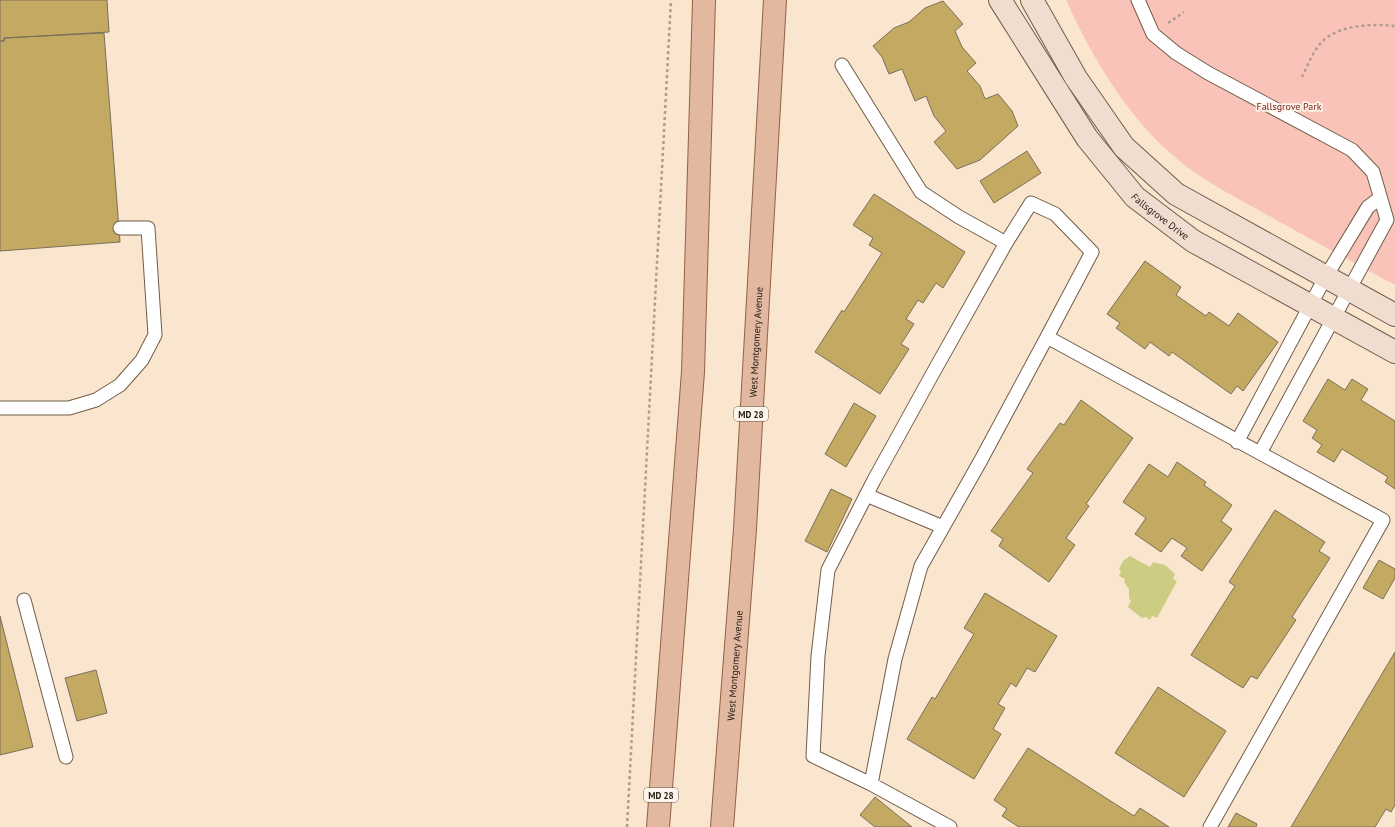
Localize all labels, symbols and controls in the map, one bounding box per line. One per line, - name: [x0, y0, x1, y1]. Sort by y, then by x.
- park label: Fallsgrove Park: [1256, 100, 1322, 113]
- street label: Fallsgrove Drive: [1128, 191, 1192, 242]
- street label: West Montgomery Avenue: [746, 287, 765, 398]
- road number: MD 28: [734, 407, 768, 421]
- street label: West Montgomery Avenue: [724, 610, 745, 721]
- road number: MD 28: [644, 788, 678, 802]

